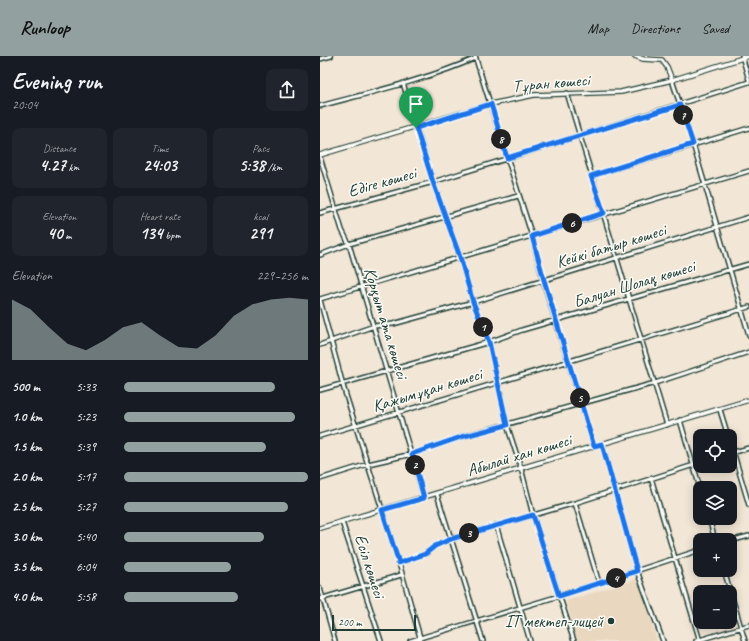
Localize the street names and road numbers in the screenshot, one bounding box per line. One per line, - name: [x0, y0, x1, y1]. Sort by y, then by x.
- street label: Тұран көшесі: [512, 69, 592, 97]
- street label: Едіге көшесі: [346, 162, 420, 202]
- street label: Кейкі батыр көшесі: [554, 219, 670, 273]
- street label: Балуан Шолақ көшесі: [571, 255, 699, 312]
- street label: Қорқыт ата көшесі: [359, 265, 413, 383]
- street label: Қажымұқан көшесі: [370, 363, 486, 417]
- street label: Абылай хан көшесі: [464, 429, 575, 481]
- street label: Есіл көшесі: [350, 532, 391, 602]

